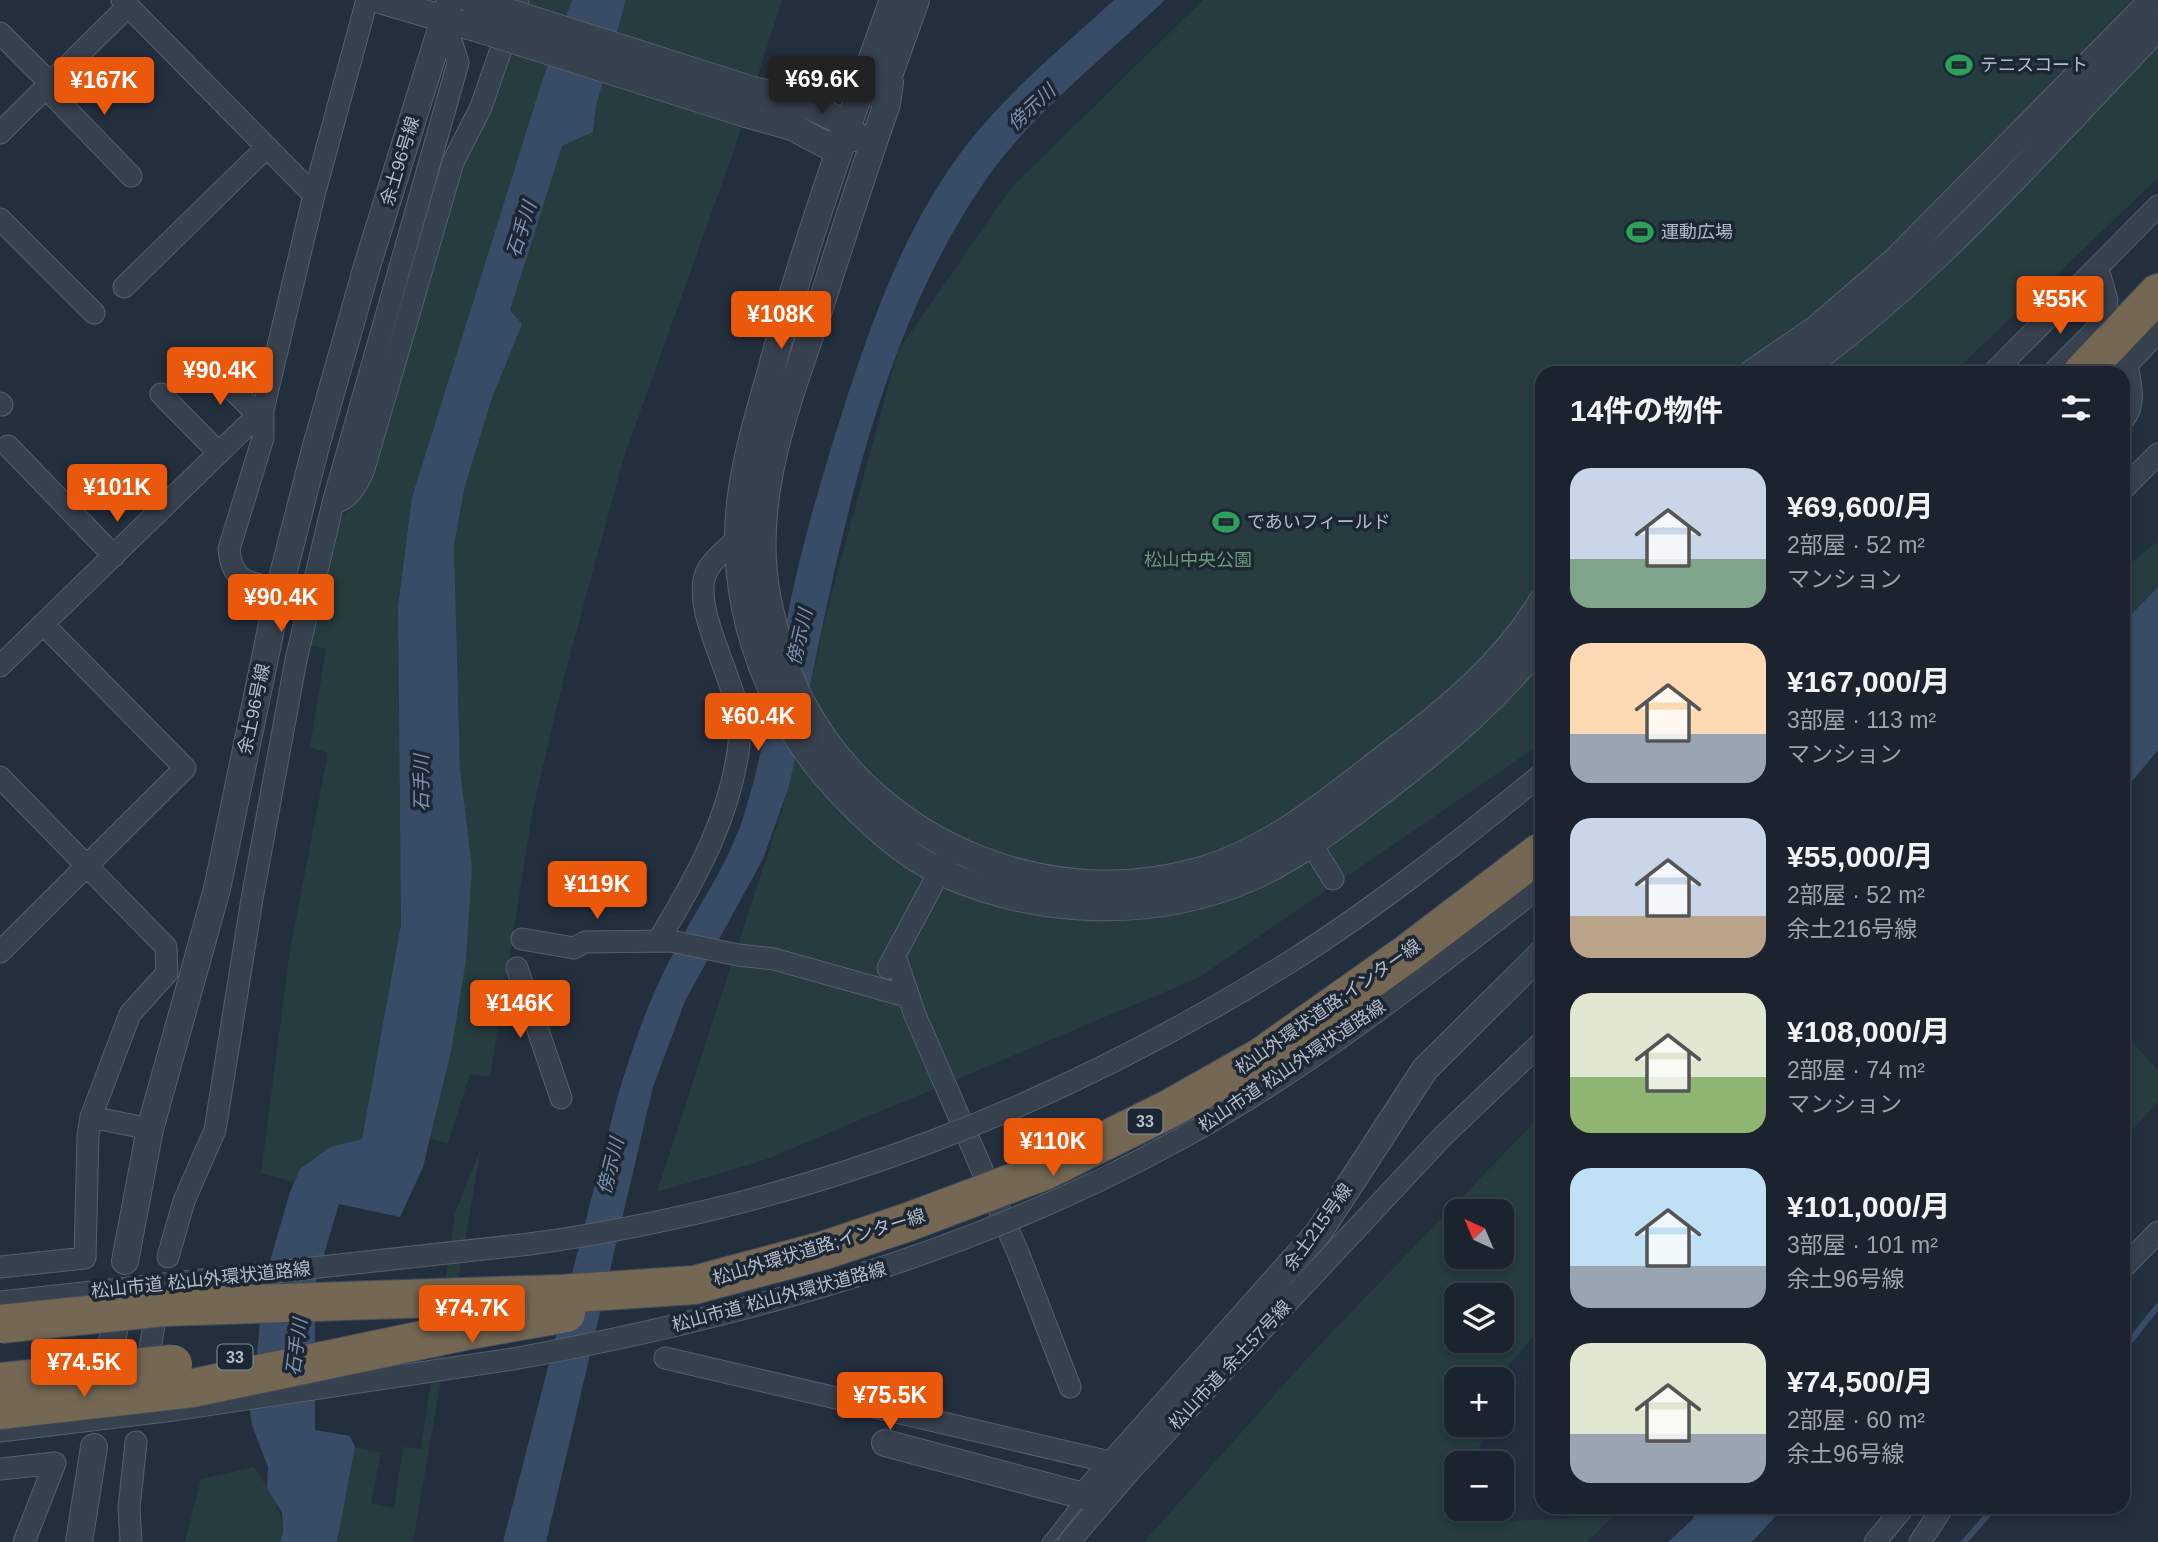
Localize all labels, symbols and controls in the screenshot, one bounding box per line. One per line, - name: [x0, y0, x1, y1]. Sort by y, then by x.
- sports icon: テニスコート: [1944, 50, 1974, 80]
- place label: テニスコート: [1980, 55, 2088, 75]
- pin: ¥69.6K: [765, 57, 879, 116]
- pin: ¥167K: [55, 58, 153, 117]
- text: ¥69.6K: [785, 66, 859, 92]
- text: ¥167K: [70, 67, 138, 93]
- water label: 傍示川: [1003, 79, 1061, 134]
- street label: 余土96号線: [377, 114, 423, 208]
- water label: 石手川: [503, 197, 541, 260]
- sports icon: 運動広場: [1625, 217, 1655, 247]
- place label: 運動広場: [1661, 222, 1733, 242]
- pin: ¥55K: [2019, 276, 2101, 336]
- text: ¥55K: [2033, 286, 2087, 312]
- pin: ¥108K: [732, 292, 830, 351]
- text: ¥108K: [747, 301, 815, 327]
- pin: ¥90.4K: [163, 348, 277, 407]
- text: ¥90.4K: [183, 357, 257, 383]
- icon: filters: [2057, 389, 2095, 427]
- text: 14件の物件: [1570, 394, 1723, 427]
- pin: ¥101K: [68, 464, 166, 524]
- text: ¥101K: [83, 474, 151, 500]
- text: ¥69,600/月: [1787, 490, 1934, 523]
- icon: home: [1626, 496, 1710, 580]
- sports icon: であいフィールド: [1211, 507, 1241, 537]
- place label: であいフィールド: [1247, 512, 1390, 532]
- text: 2部屋 · 52 m²: [1787, 532, 1925, 558]
- park label: 松山中央公園: [1144, 550, 1252, 570]
- text: マンション: [1787, 566, 1902, 592]
- pin: ¥90.4K: [224, 574, 338, 634]
- text: ¥90.4K: [244, 584, 318, 610]
- water label: 傍示川: [783, 605, 817, 667]
- street label: 余土96号線: [235, 662, 273, 756]
- text: ¥167,000/月: [1787, 665, 1950, 698]
- icon: home: [1626, 671, 1710, 755]
- pin: ¥60.4K: [701, 694, 815, 753]
- text: ¥60.4K: [721, 703, 795, 729]
- text: 3部屋 · 113 m²: [1787, 707, 1936, 733]
- text: マンション: [1787, 741, 1902, 767]
- water label: 石手川: [411, 753, 432, 812]
- text: ¥55,000/月: [1787, 840, 1934, 873]
- icon: home: [1626, 846, 1710, 930]
- pin: ¥119K: [548, 862, 646, 921]
- text: ¥119K: [564, 871, 630, 897]
- text: 2部屋 · 52 m²: [1787, 882, 1925, 908]
- text: 余土216号線: [1787, 916, 1917, 942]
- street label: 松山外環状道路;インター線: [1232, 935, 1424, 1079]
- pin: ¥146K: [471, 981, 569, 1040]
- text: ¥146K: [486, 990, 554, 1016]
- street label: 松山市道 松山外環状道路線: [1195, 996, 1389, 1136]
- text: ¥108,000/月: [1787, 1015, 1950, 1048]
- icon: home: [1626, 1021, 1710, 1105]
- text: 2部屋 · 74 m²: [1787, 1057, 1925, 1083]
- text: マンション: [1787, 1091, 1902, 1117]
- road number: 33: [1128, 1108, 1162, 1134]
- pin: ¥110K: [1004, 1118, 1102, 1178]
- text: ¥110K: [1020, 1128, 1086, 1154]
- water label: 傍示川: [593, 1134, 628, 1196]
- street label: 余土215号線: [1280, 1180, 1356, 1274]
- text: ¥101,000/月: [1787, 1190, 1950, 1223]
- icon: home: [1626, 1196, 1710, 1280]
- north arrow: [1444, 1199, 1514, 1269]
- map controls: [1444, 1199, 1514, 1521]
- street label: 松山外環状道路;インター線: [710, 1205, 928, 1289]
- text: 3部屋 · 101 m²: [1787, 1232, 1938, 1258]
- street label: 松山市道 松山外環状道路線: [90, 1259, 312, 1301]
- street label: 松山市道 松山外環状道路線: [670, 1259, 888, 1335]
- text: 余土96号線: [1787, 1266, 1905, 1292]
- button: layers: [1444, 1283, 1514, 1353]
- pin: ¥74.7K: [415, 1286, 529, 1345]
- text: ¥74.7K: [435, 1295, 509, 1321]
- street label: 松山市道 余土57号線: [1165, 1296, 1295, 1434]
- water label: 石手川: [282, 1315, 311, 1377]
- pin: ¥74.5K: [27, 1340, 141, 1399]
- road number: 33: [218, 1344, 252, 1370]
- text: ¥74.5K: [47, 1349, 121, 1375]
- text: ¥74,500/月: [1787, 1365, 1934, 1398]
- button: +: [1444, 1367, 1514, 1437]
- icon: home: [1626, 1371, 1710, 1455]
- pin: ¥75.5K: [833, 1372, 947, 1432]
- text: ¥75.5K: [853, 1382, 927, 1408]
- text: 2部屋 · 60 m²: [1787, 1407, 1925, 1433]
- text: 余土96号線: [1787, 1441, 1905, 1467]
- button: −: [1444, 1451, 1514, 1521]

